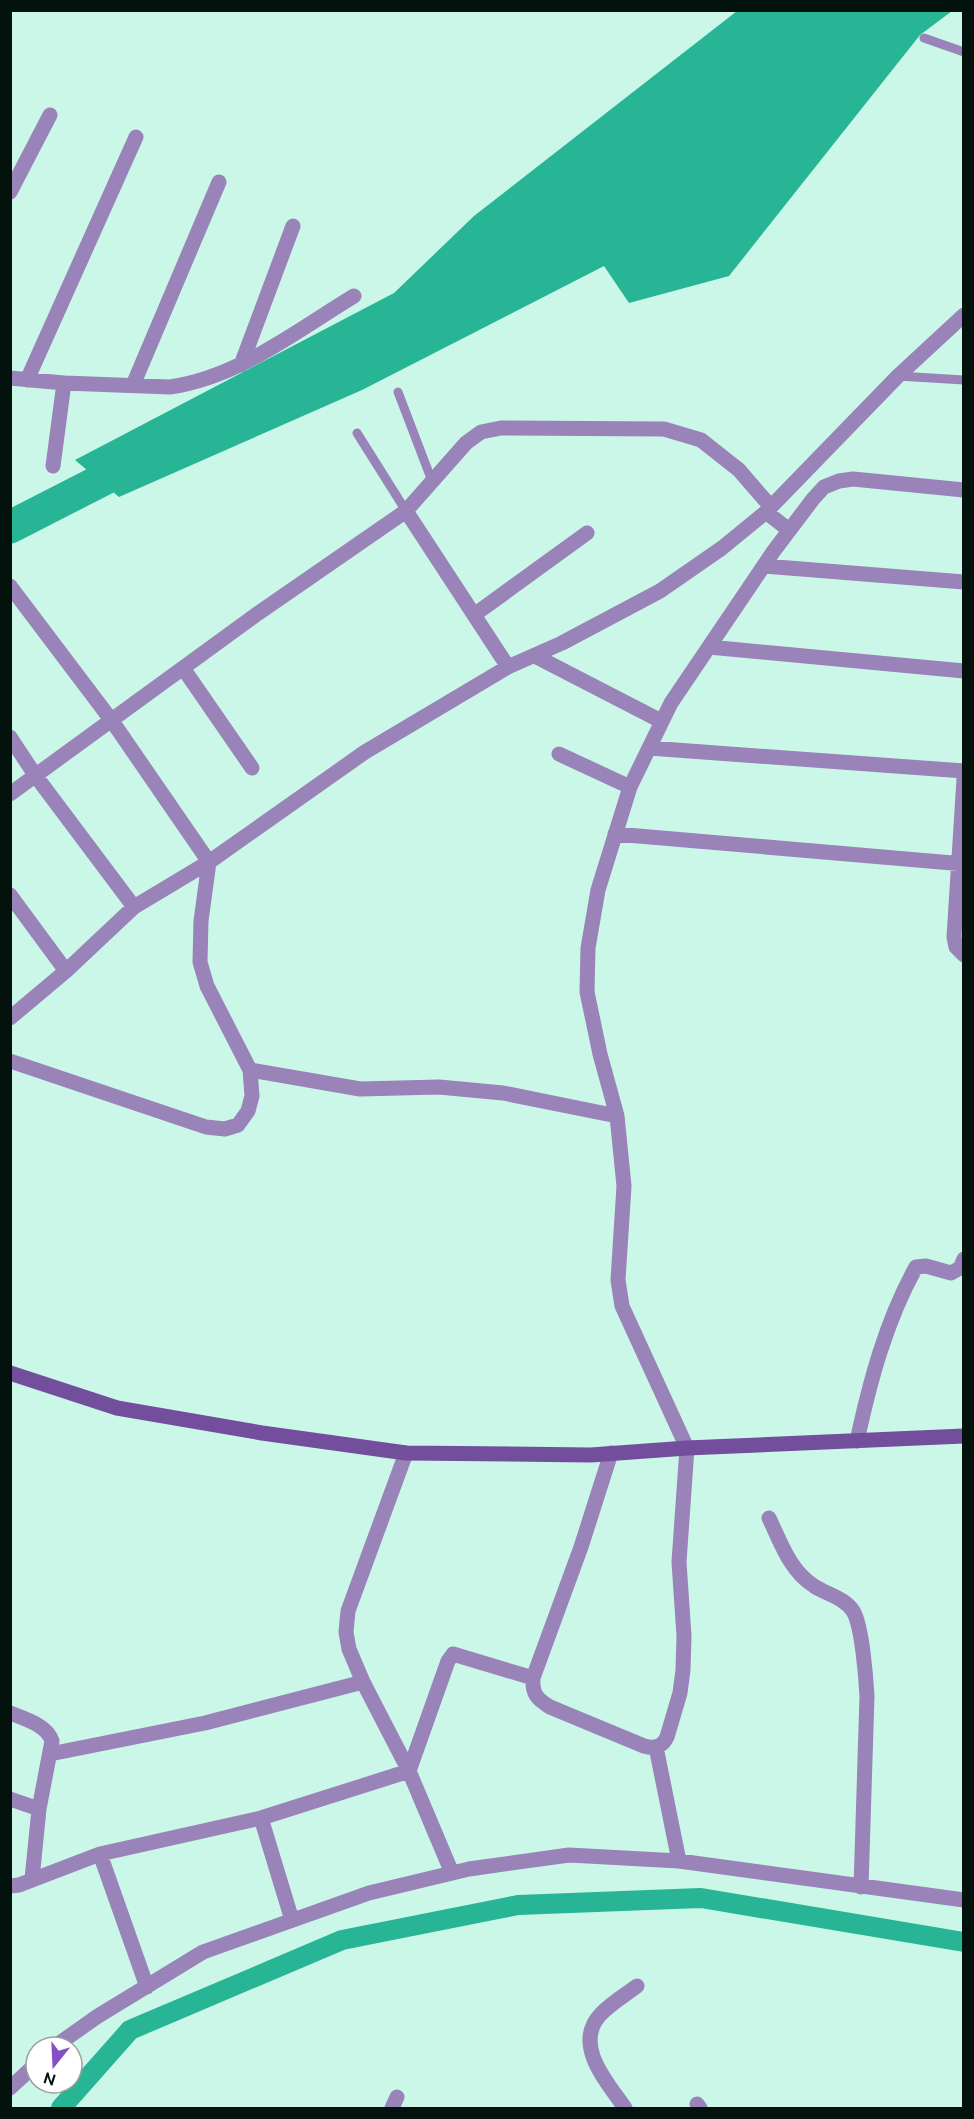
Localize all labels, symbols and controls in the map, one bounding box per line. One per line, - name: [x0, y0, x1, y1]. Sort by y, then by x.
- north arrow: [24, 2035, 84, 2095]
- text: N: [41, 2069, 58, 2090]

